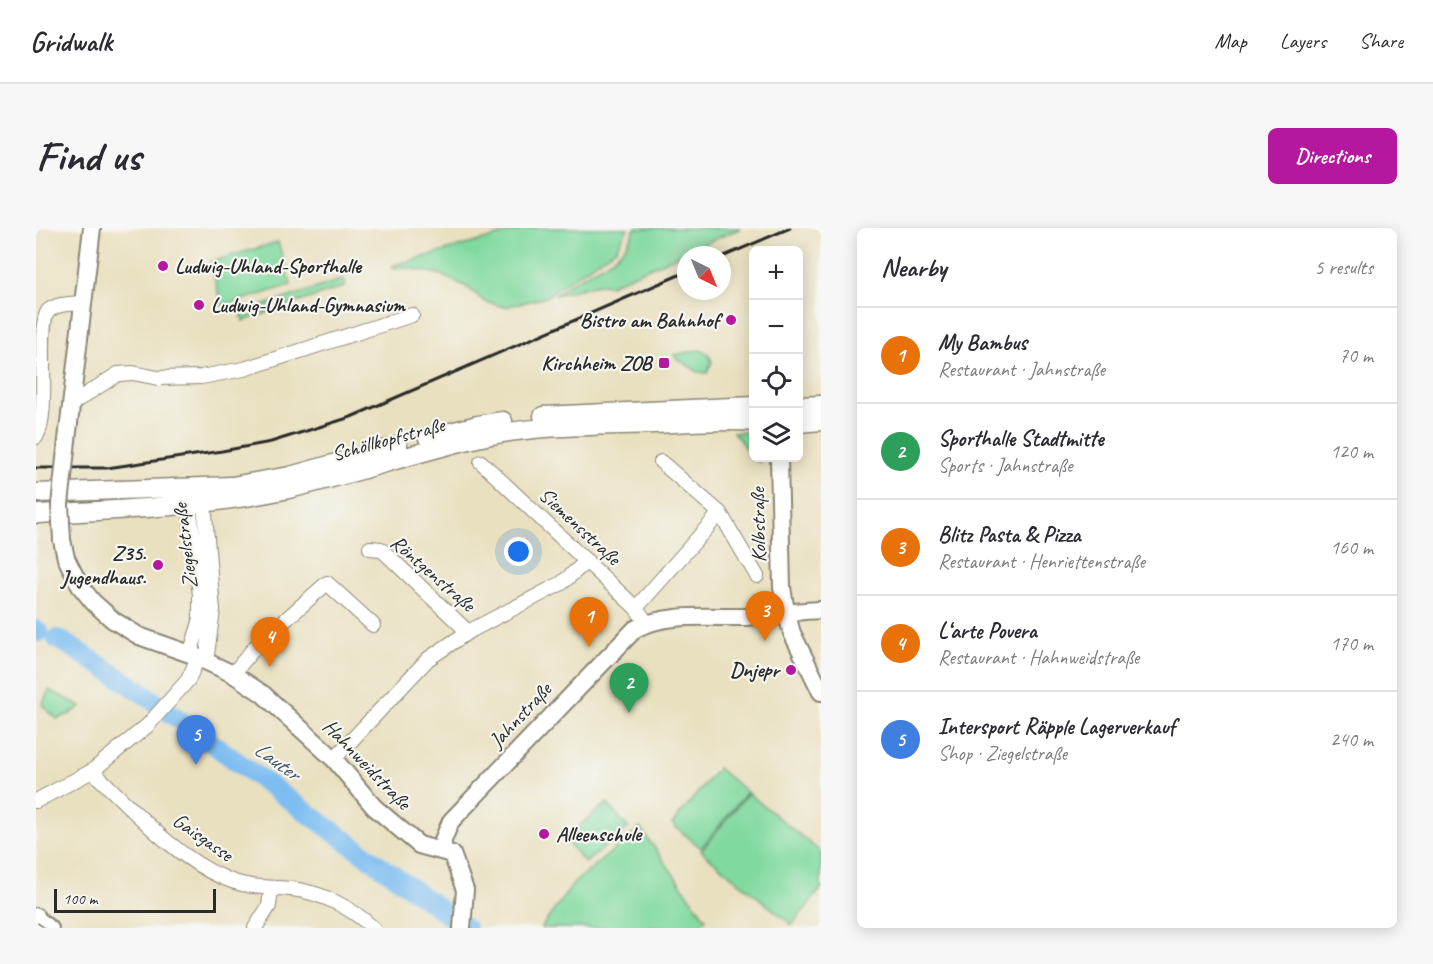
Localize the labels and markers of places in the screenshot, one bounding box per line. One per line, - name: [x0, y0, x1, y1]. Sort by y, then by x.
- place label: Ludwig-Uhland-Sporthalle: [175, 253, 363, 279]
- marker: Ludwig-Uhland-Sporthalle: [156, 259, 170, 273]
- place label: Ludwig-Uhland-Gymnasium: [211, 292, 406, 318]
- marker: Ludwig-Uhland-Gymnasium: [192, 298, 206, 312]
- place label: Bistro am Bahnhof: [580, 307, 724, 333]
- marker: Bistro am Bahnhof: [724, 313, 738, 327]
- place label: Kirchheim ZOB: [541, 350, 654, 376]
- marker: Kirchheim ZOB: [657, 356, 671, 370]
- place label: Z35. Jugendhaus.: [59, 540, 147, 590]
- marker: Z35. Jugendhaus.: [151, 558, 165, 572]
- pin: 3: [746, 592, 784, 641]
- pin: 1: [570, 598, 608, 647]
- pin: 4: [250, 618, 290, 667]
- place label: Dnjepr: [730, 657, 781, 683]
- marker: Dnjepr: [784, 663, 798, 677]
- pin: 2: [610, 664, 648, 713]
- pin: 5: [176, 716, 216, 765]
- place label: Alleenschule: [556, 821, 643, 847]
- marker: Alleenschule: [537, 827, 551, 841]

